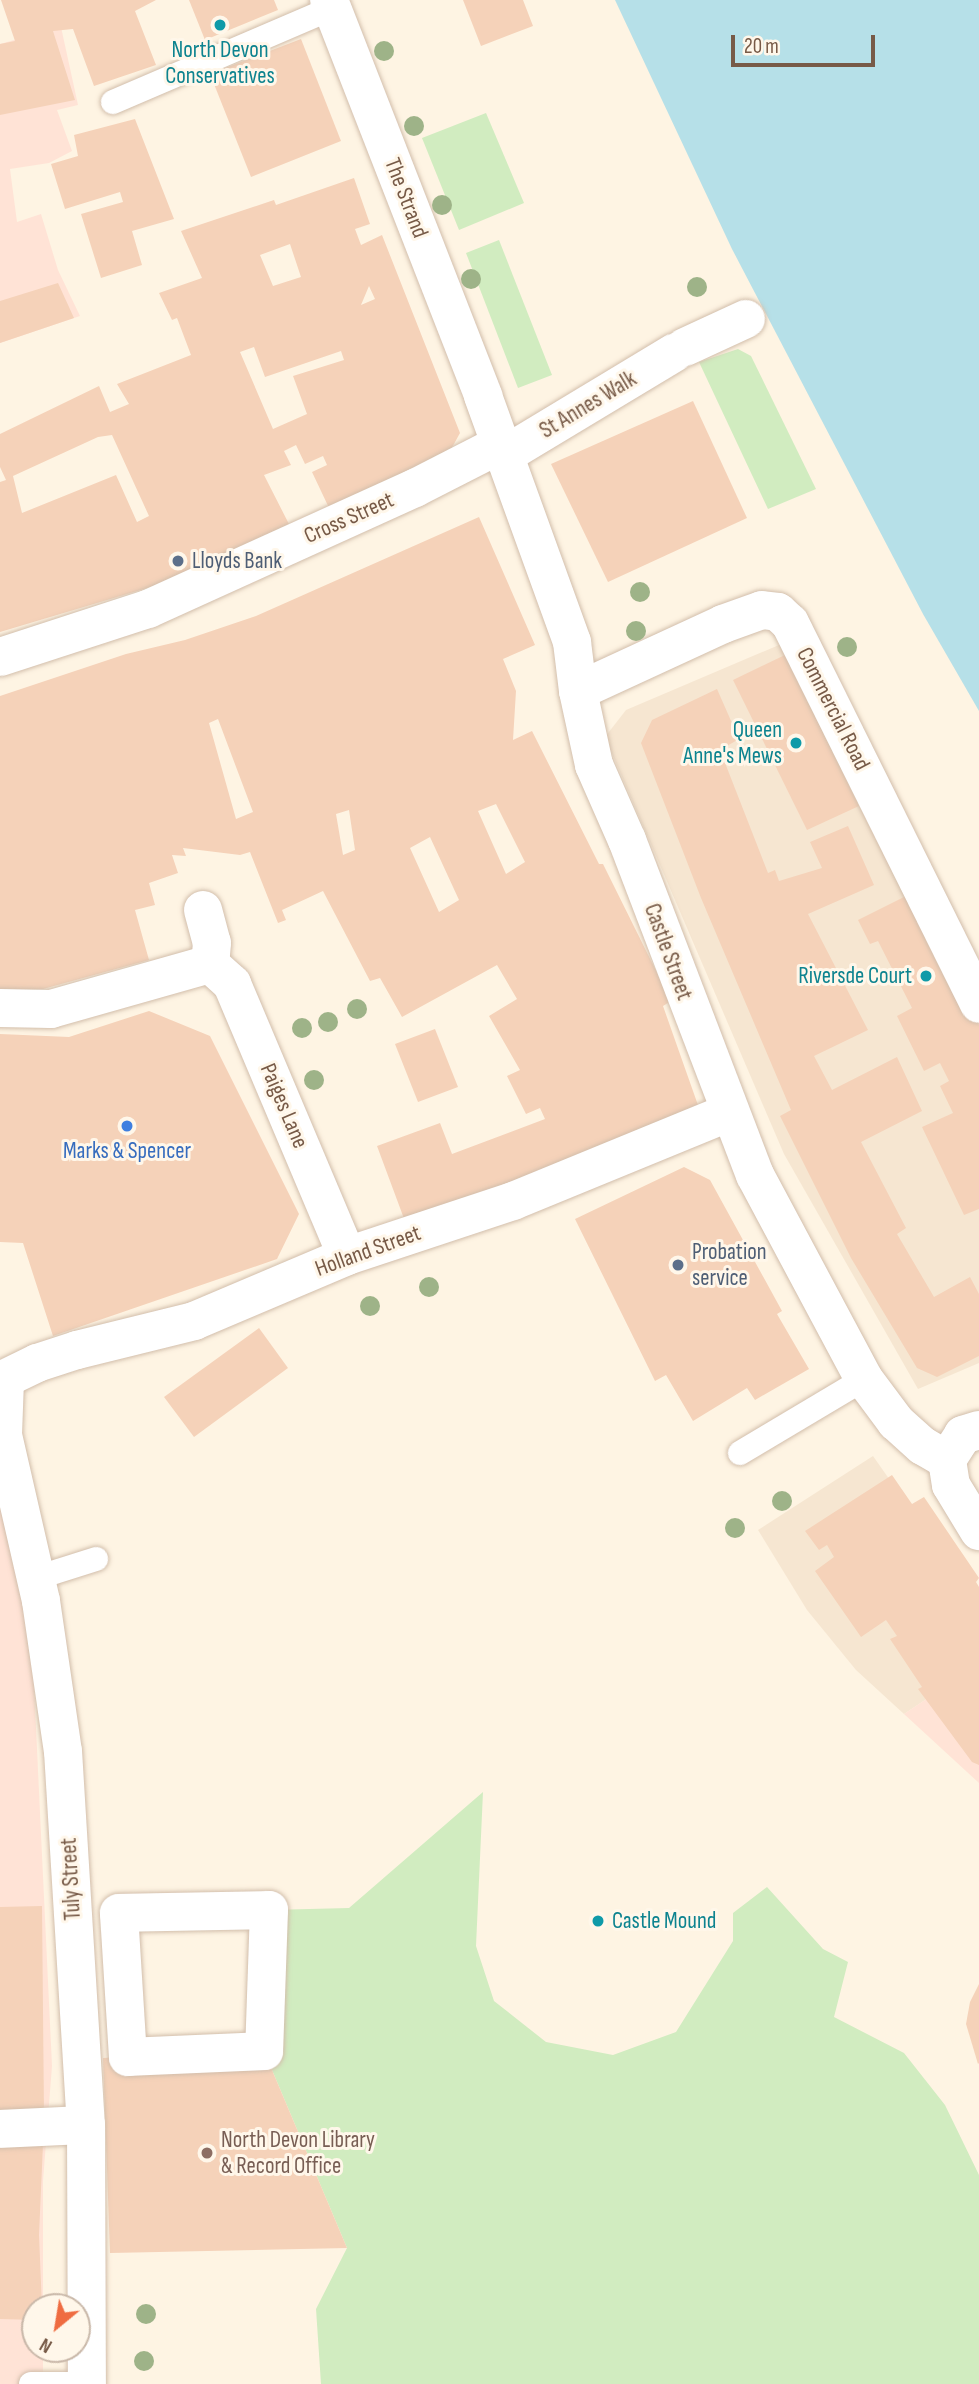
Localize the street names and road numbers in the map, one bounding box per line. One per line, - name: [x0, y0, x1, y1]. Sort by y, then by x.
- street label: The Strand: [378, 154, 434, 242]
- street label: St Annes Walk: [535, 365, 641, 445]
- street label: Cross Street: [300, 486, 398, 550]
- street label: Commercial Road: [790, 643, 876, 775]
- street label: Castle Street: [638, 900, 698, 1004]
- street label: Paiges Lane: [254, 1060, 314, 1152]
- street label: Holland Street: [311, 1219, 425, 1283]
- street label: Tuly Street: [55, 1837, 87, 1921]

